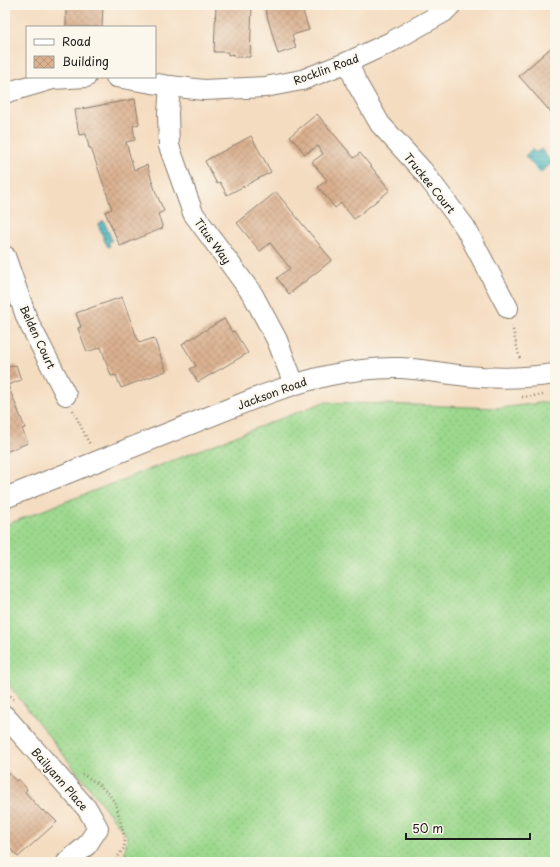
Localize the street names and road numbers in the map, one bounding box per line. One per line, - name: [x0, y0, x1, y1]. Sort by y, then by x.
- street label: Rocklin Road: [291, 49, 361, 89]
- street label: Truckee Court: [400, 149, 460, 217]
- street label: Titus Way: [191, 215, 235, 267]
- street label: Belden Court: [16, 302, 60, 372]
- street label: Jackson Road: [235, 373, 309, 413]
- street label: Bailyann Place: [28, 744, 92, 814]

